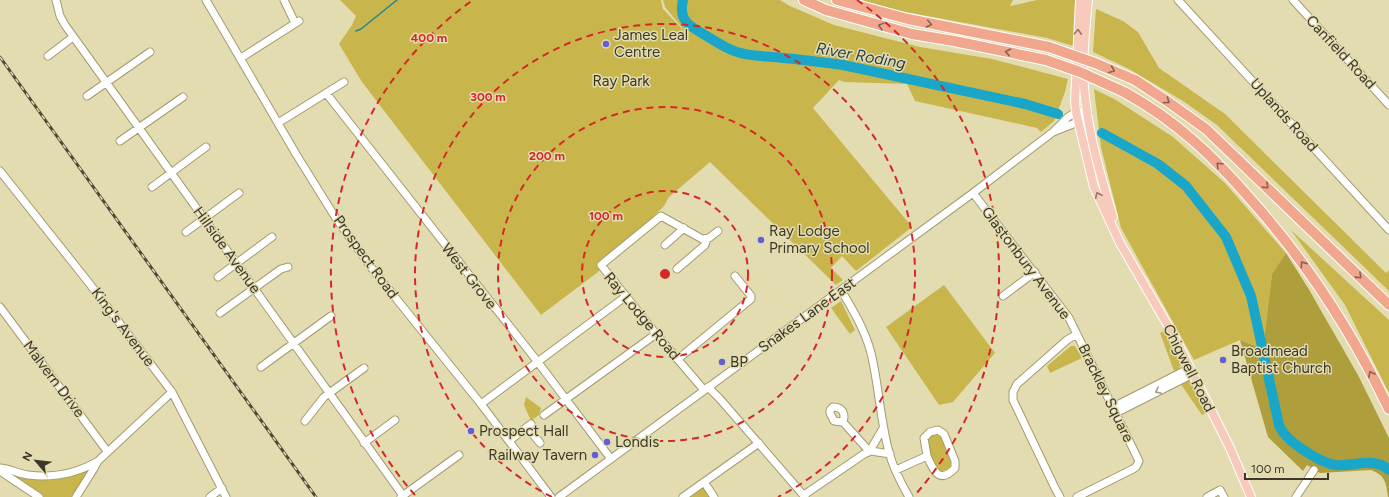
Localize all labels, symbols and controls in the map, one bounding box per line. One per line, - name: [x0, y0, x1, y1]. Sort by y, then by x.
- street label: Canfield Road: [1302, 11, 1380, 93]
- one-way arrow: [926, 19, 932, 27]
- one-way arrow: [878, 22, 885, 31]
- place label: James Leal Centre: [614, 26, 688, 61]
- one-way arrow: [1073, 29, 1082, 35]
- text: 400 m: [411, 31, 447, 45]
- water label: River Roding: [815, 38, 907, 73]
- marker: James Leal Centre: [601, 39, 611, 49]
- one-way arrow: [1005, 49, 1011, 57]
- one-way arrow: [1108, 65, 1115, 73]
- park label: Ray Park: [592, 72, 650, 90]
- street label: Uplands Road: [1246, 74, 1322, 156]
- text: 300 m: [470, 90, 506, 104]
- one-way arrow: [1163, 96, 1170, 103]
- text: 200 m: [529, 149, 565, 163]
- one-way arrow: [1216, 162, 1224, 170]
- one-way arrow: [1261, 181, 1269, 188]
- one-way arrow: [1095, 192, 1103, 199]
- street label: Hillside Avenue: [189, 203, 265, 297]
- street label: Glastonbury Avenue: [978, 203, 1074, 323]
- text: 100 m: [589, 209, 623, 223]
- street label: Prospect Road: [330, 212, 402, 302]
- place label: Ray Lodge Primary School: [769, 222, 870, 257]
- marker: Ray Lodge Primary School: [756, 235, 766, 245]
- street label: West Grove: [438, 239, 500, 313]
- one-way arrow: [1300, 261, 1308, 268]
- centre of rings: [658, 267, 672, 281]
- street label: Ray Lodge Road: [600, 268, 684, 364]
- one-way arrow: [1354, 271, 1362, 279]
- street label: Snakes Lane East: [755, 273, 860, 356]
- street label: King's Avenue: [87, 284, 159, 370]
- street label: Chigwell Road: [1159, 321, 1219, 415]
- street label: Malvern Drive: [19, 337, 89, 421]
- street label: Brackley Square: [1074, 341, 1138, 445]
- place label: Broadmead Baptist Church: [1231, 342, 1331, 377]
- place label: BP: [730, 353, 748, 371]
- marker: Broadmead Baptist Church: [1218, 355, 1228, 365]
- marker: BP: [717, 357, 727, 367]
- one-way arrow: [1369, 371, 1376, 378]
- one-way arrow: [1155, 386, 1162, 394]
- place label: Prospect Hall: [479, 422, 568, 440]
- marker: Prospect Hall: [466, 426, 476, 436]
- place label: Londis: [615, 433, 659, 451]
- marker: Londis: [602, 437, 612, 447]
- north arrow: [16, 441, 56, 481]
- place label: Railway Tavern: [488, 446, 587, 464]
- text: N: [20, 450, 35, 463]
- marker: Railway Tavern: [590, 450, 600, 460]
- scale bar: [1245, 455, 1328, 481]
- text: 100 m: [1251, 462, 1285, 476]

